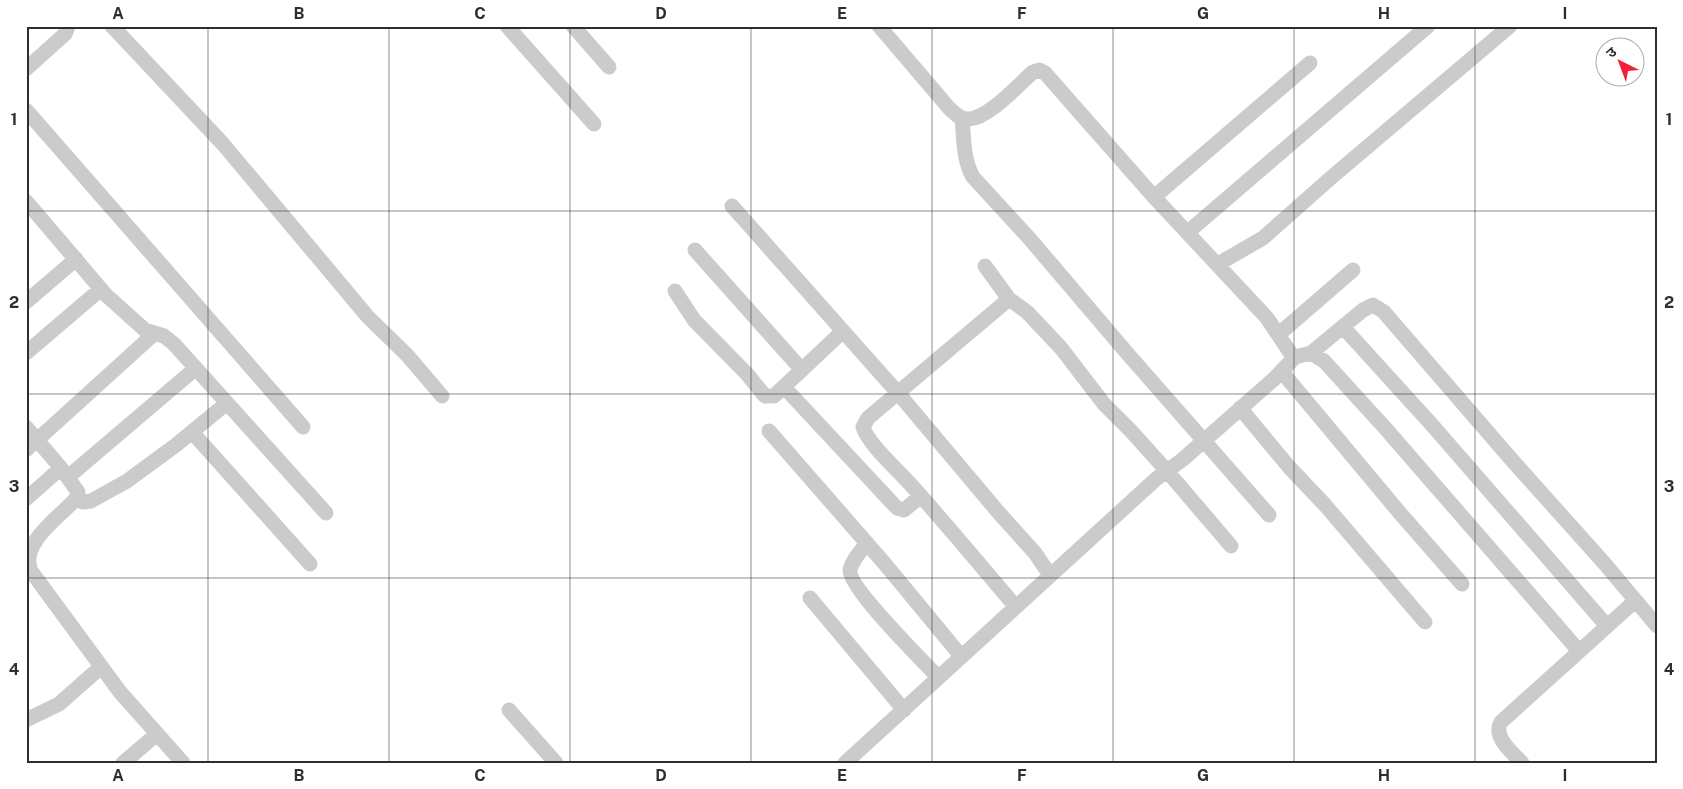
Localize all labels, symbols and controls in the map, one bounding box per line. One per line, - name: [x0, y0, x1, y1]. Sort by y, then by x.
- text: A: [112, 4, 124, 23]
- text: B: [294, 4, 305, 23]
- text: C: [474, 4, 486, 23]
- text: D: [655, 4, 667, 23]
- text: E: [837, 4, 847, 23]
- text: F: [1017, 4, 1027, 23]
- text: G: [1197, 4, 1209, 23]
- text: H: [1378, 4, 1390, 23]
- text: I: [1563, 4, 1567, 23]
- north arrow: [1596, 38, 1646, 88]
- text: उ: [1603, 43, 1620, 61]
- text: 1: [11, 110, 17, 129]
- text: 1: [1666, 110, 1672, 129]
- text: 2: [9, 293, 19, 312]
- text: 2: [1664, 293, 1674, 312]
- text: 3: [9, 477, 19, 496]
- text: 3: [1664, 477, 1674, 496]
- text: 4: [9, 660, 20, 679]
- text: 4: [1664, 660, 1675, 679]
- text: A: [112, 766, 124, 785]
- text: B: [294, 766, 305, 785]
- text: C: [474, 766, 486, 785]
- text: D: [655, 766, 667, 785]
- text: E: [837, 766, 847, 785]
- text: F: [1017, 766, 1027, 785]
- text: G: [1197, 766, 1209, 785]
- text: H: [1378, 766, 1390, 785]
- text: I: [1563, 766, 1567, 785]

